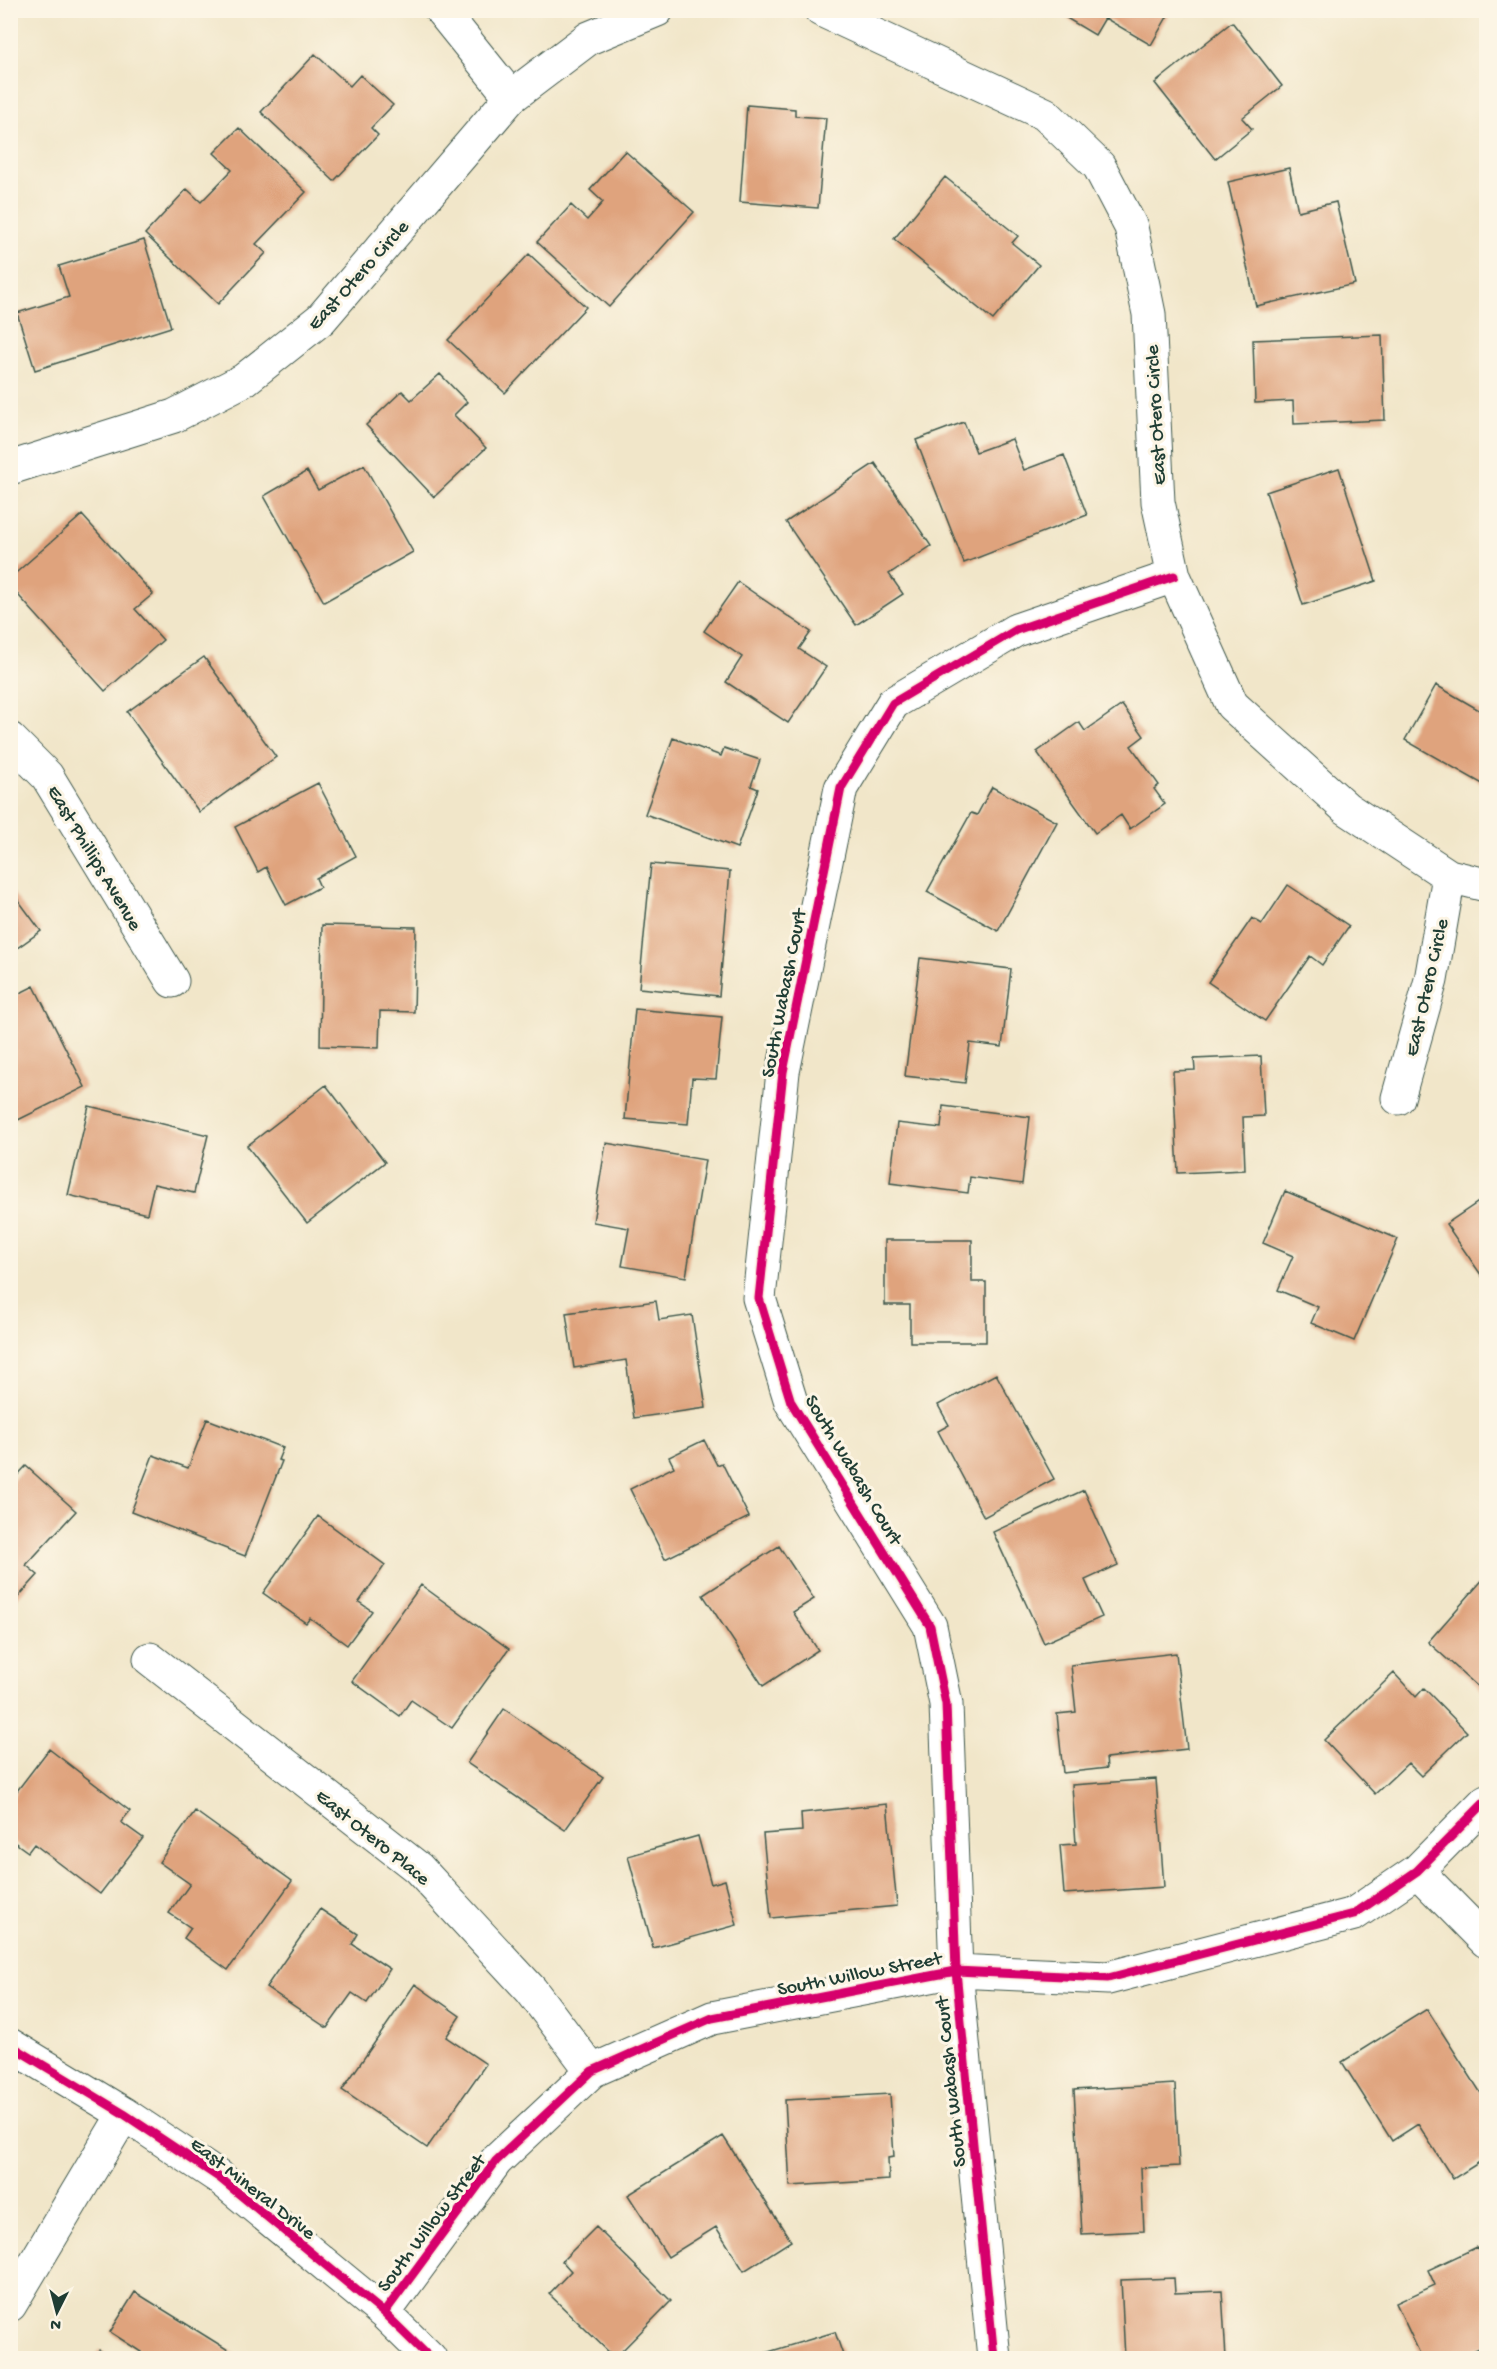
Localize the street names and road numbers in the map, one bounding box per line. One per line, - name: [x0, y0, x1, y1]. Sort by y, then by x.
- street label: East Otero Circle: [304, 216, 416, 336]
- street label: East Otero Circle: [1142, 343, 1173, 485]
- street label: East Phillips Avenue: [41, 782, 146, 936]
- street label: South Wabash Court: [758, 906, 813, 1080]
- street label: East Otero Circle: [1401, 916, 1456, 1059]
- street label: South Wabash Court: [798, 1392, 907, 1552]
- street label: East Otero Place: [310, 1786, 434, 1892]
- street label: South Willow Street: [776, 1948, 946, 2003]
- street label: South Wabash Court: [932, 1994, 973, 2168]
- street label: East Mineral Drive: [185, 2134, 320, 2246]
- street label: South Willow Street: [373, 2149, 493, 2298]

